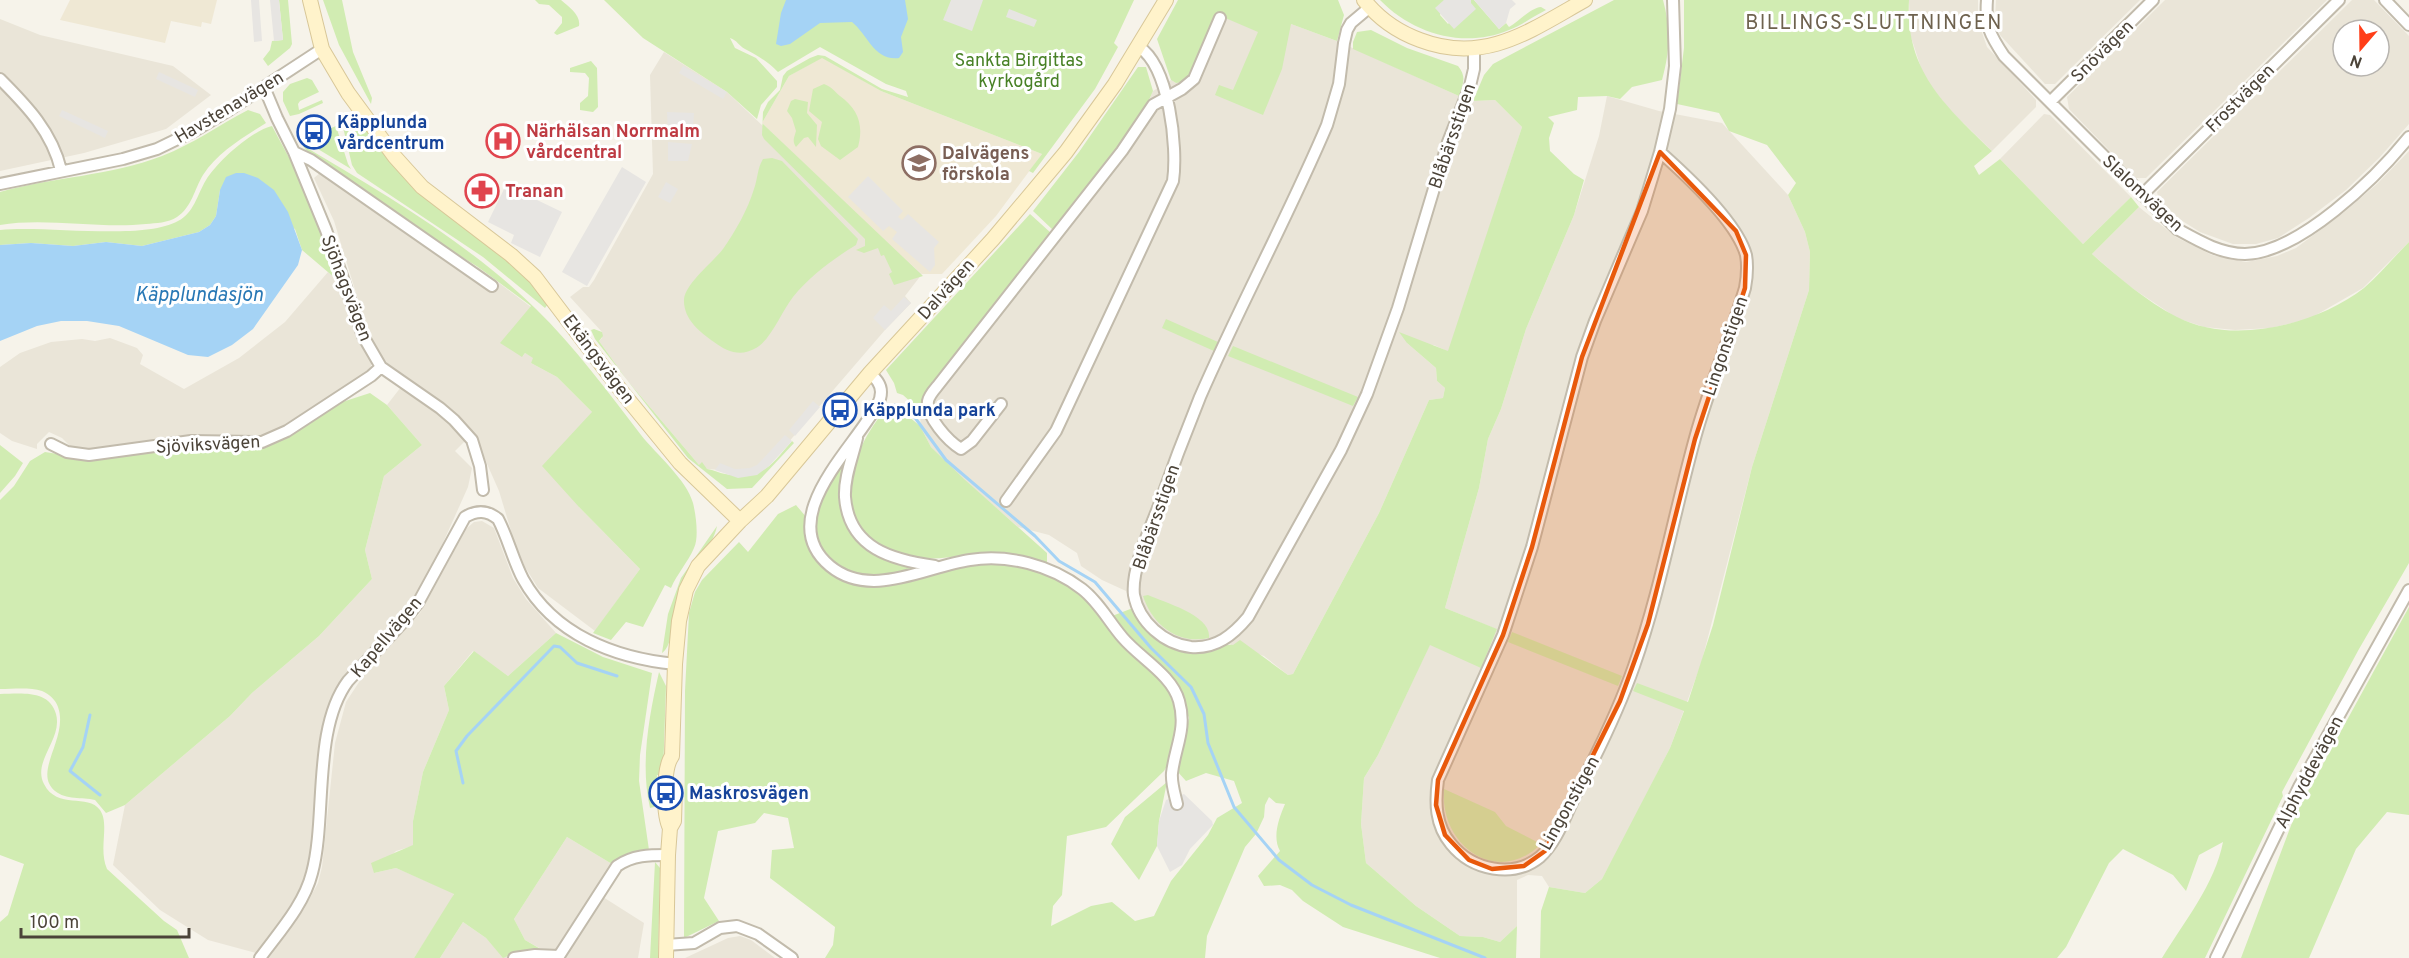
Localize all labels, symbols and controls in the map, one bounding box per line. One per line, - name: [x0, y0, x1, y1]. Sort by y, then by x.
- district label: BILLINGS-SLUTTNINGEN: [1745, 11, 2003, 37]
- street label: Snövägen: [2067, 16, 2139, 88]
- north arrow: [2331, 18, 2391, 78]
- text: N: [2348, 49, 2365, 72]
- park label: Sankta Birgittas kyrkogård: [954, 50, 1084, 94]
- street label: Frostvägen: [2202, 60, 2280, 138]
- street label: Havstenavägen: [171, 67, 288, 150]
- street label: Blåbärsstigen: [1425, 81, 1482, 192]
- place label: Käpplunda vårdcentrum: [337, 112, 445, 156]
- bus stop icon: Käpplunda vårdcentrum: [296, 114, 332, 150]
- place label: Närhälsan Norrmalm vårdcentral: [526, 121, 700, 165]
- hospital icon: Närhälsan Norrmalm vårdcentral: [485, 123, 521, 159]
- place label: Dalvägens förskola: [942, 143, 1029, 187]
- school or university icon: Dalvägens förskola: [901, 145, 937, 181]
- street label: Slalomvägen: [2096, 150, 2188, 238]
- pharmacy icon: Tranan: [464, 173, 500, 209]
- place label: Tranan: [505, 181, 564, 204]
- street label: Sjöhagsvägen: [315, 232, 376, 345]
- street label: Dalvägen: [914, 255, 981, 325]
- water label: Käpplundasjön: [135, 283, 263, 309]
- street label: Lingonstigen: [1699, 293, 1754, 400]
- street label: Ekängsvägen: [557, 310, 639, 409]
- bus stop icon: Käpplunda park: [822, 392, 858, 428]
- place label: Käpplunda park: [863, 400, 996, 423]
- street label: Sjöviksvägen: [155, 431, 261, 460]
- street label: Blåbärsstigen: [1129, 462, 1186, 573]
- street label: Kapellvägen: [346, 593, 428, 683]
- street label: Alphyddevägen: [2271, 712, 2350, 833]
- street label: Lingonstigen: [1535, 752, 1606, 855]
- bus stop icon: Maskrosvägen: [648, 775, 684, 811]
- place label: Maskrosvägen: [689, 783, 809, 806]
- scale bar: [21, 901, 189, 939]
- text: 100 m: [30, 912, 79, 935]

